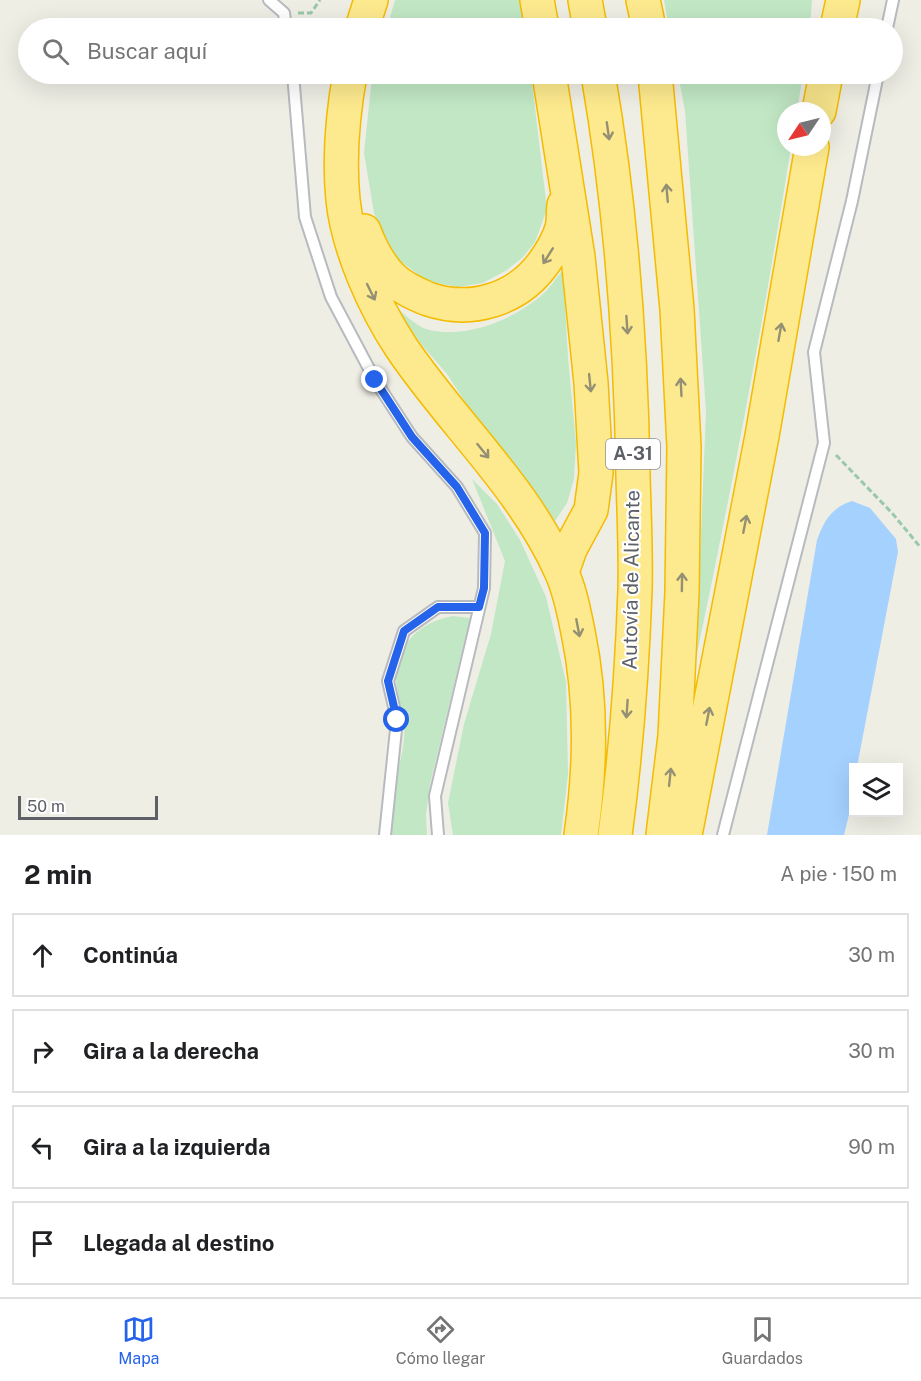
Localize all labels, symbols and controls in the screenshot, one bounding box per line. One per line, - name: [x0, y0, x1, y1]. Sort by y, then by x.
- search box: [18, 18, 903, 84]
- icon: search: [39, 35, 72, 68]
- text: Buscar aquí: [87, 38, 207, 64]
- north arrow: [777, 102, 831, 156]
- one-way arrow: [602, 121, 613, 141]
- one-way arrow: [661, 184, 672, 203]
- one-way arrow: [542, 247, 555, 264]
- one-way arrow: [365, 282, 377, 300]
- one-way arrow: [621, 315, 632, 335]
- one-way arrow: [775, 323, 786, 343]
- route end: [361, 366, 387, 392]
- one-way arrow: [585, 373, 596, 393]
- one-way arrow: [676, 378, 687, 398]
- road number: A-31: [606, 439, 660, 469]
- one-way arrow: [476, 442, 489, 458]
- street label: Autovía de Alicante: [617, 490, 645, 670]
- one-way arrow: [740, 515, 751, 535]
- one-way arrow: [677, 573, 688, 593]
- one-way arrow: [573, 618, 584, 638]
- one-way arrow: [622, 698, 633, 718]
- route start: [383, 706, 409, 732]
- one-way arrow: [703, 706, 714, 726]
- map controls: [849, 763, 903, 817]
- button: layers: [849, 763, 903, 817]
- one-way arrow: [665, 767, 676, 787]
- scale bar: [18, 793, 158, 820]
- text: 50 m: [27, 797, 65, 816]
- text: 2 min: [24, 859, 92, 890]
- text: A pie · 150 m: [780, 862, 897, 886]
- icon: ahead: [26, 939, 59, 972]
- text: Continúa: [83, 942, 178, 968]
- text: 30 m: [848, 943, 895, 967]
- icon: right: [26, 1035, 59, 1068]
- text: Gira a la derecha: [83, 1038, 259, 1064]
- text: 30 m: [848, 1039, 895, 1063]
- icon: left: [26, 1131, 59, 1164]
- text: Gira a la izquierda: [83, 1134, 270, 1160]
- text: 90 m: [848, 1135, 895, 1159]
- icon: arrive: [26, 1227, 59, 1260]
- text: Llegada al destino: [83, 1230, 274, 1256]
- tab: Mapa: [118, 1313, 159, 1368]
- tab: Cómo llegar: [396, 1313, 485, 1368]
- tab: Guardados: [722, 1313, 803, 1368]

